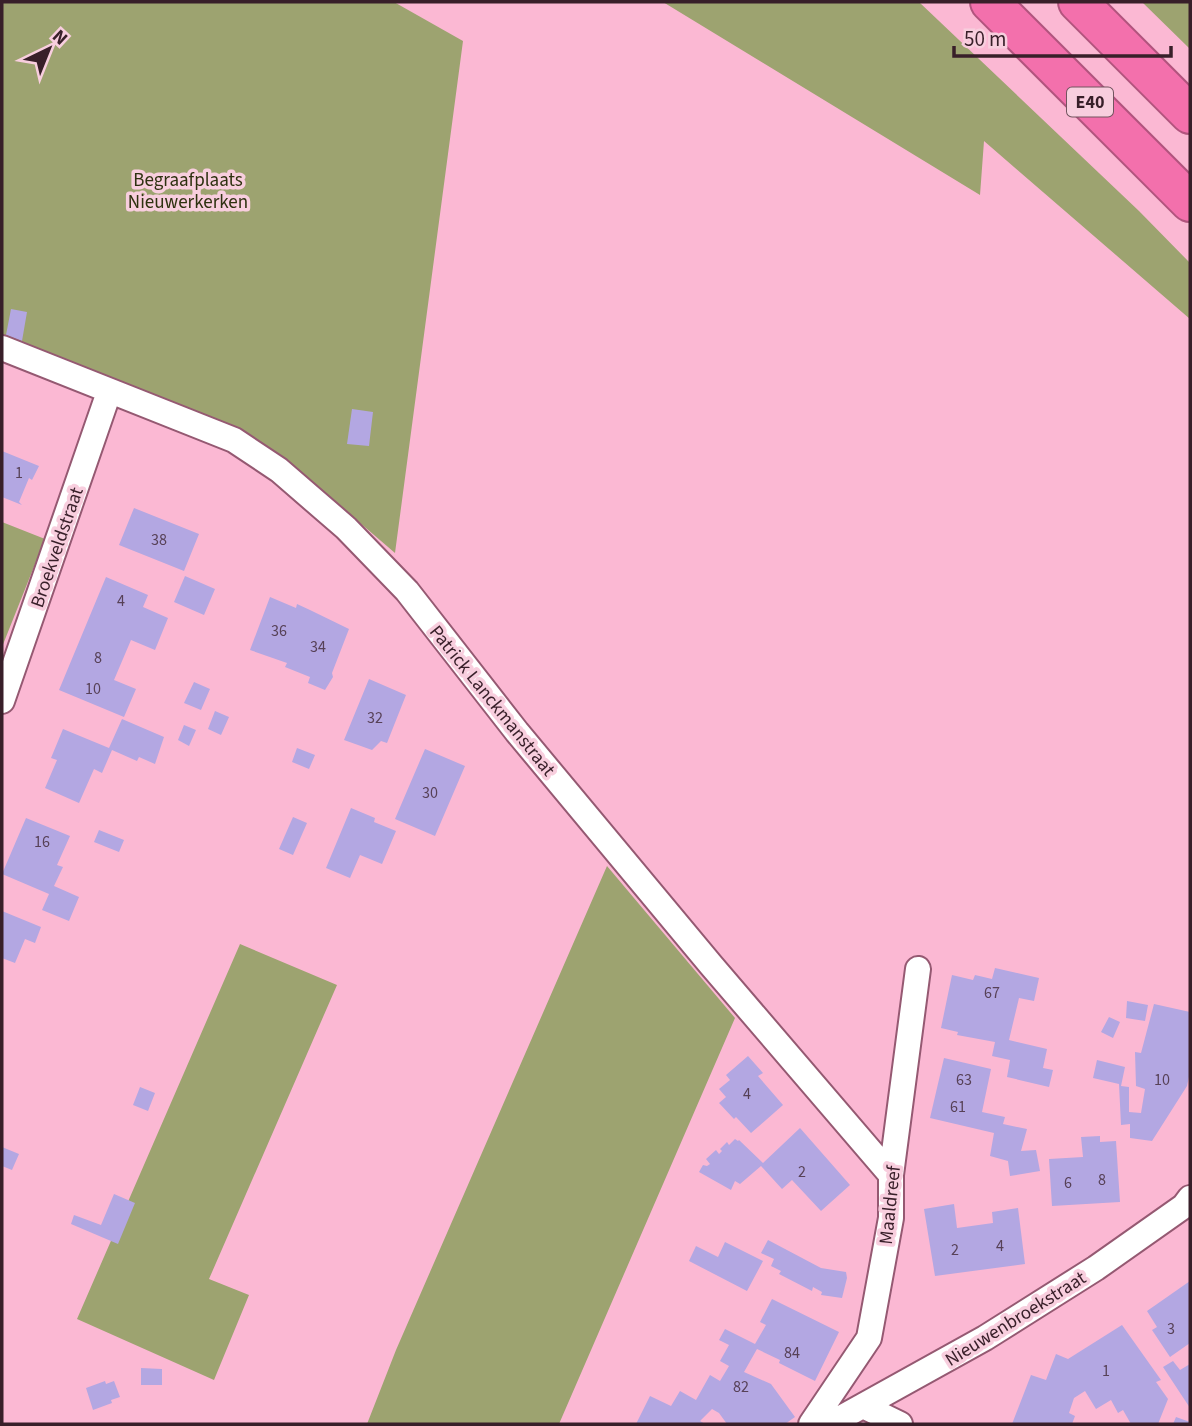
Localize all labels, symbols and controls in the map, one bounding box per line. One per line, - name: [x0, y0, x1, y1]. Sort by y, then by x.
- north arrow: [14, 14, 84, 84]
- scale bar: [954, 14, 1171, 58]
- text: N: [46, 23, 73, 52]
- text: 50 m: [964, 24, 1006, 54]
- road number: E40: [1067, 88, 1113, 116]
- park label: Begraafplaats Nieuwerkerken: [128, 167, 248, 216]
- house number: 1: [15, 462, 23, 484]
- street label: Broekveldstraat: [24, 483, 91, 611]
- house number: 38: [151, 529, 167, 551]
- house number: 4: [117, 590, 125, 612]
- house number: 36: [271, 620, 287, 642]
- street label: Patrick Lanckmanstraat: [422, 620, 562, 783]
- house number: 34: [310, 636, 326, 658]
- house number: 8: [94, 647, 102, 669]
- house number: 10: [85, 678, 101, 700]
- house number: 32: [367, 707, 383, 729]
- house number: 30: [422, 782, 438, 804]
- house number: 16: [34, 831, 50, 853]
- house number: 67: [984, 982, 1000, 1004]
- house number: 63: [956, 1069, 972, 1091]
- house number: 10: [1154, 1069, 1170, 1091]
- house number: 4: [743, 1083, 751, 1105]
- house number: 61: [950, 1096, 966, 1118]
- house number: 2: [798, 1161, 806, 1183]
- street label: Maaldreef: [873, 1163, 908, 1246]
- house number: 8: [1098, 1169, 1106, 1191]
- house number: 6: [1064, 1172, 1072, 1194]
- house number: 4: [996, 1235, 1004, 1257]
- house number: 2: [951, 1239, 959, 1261]
- street label: Nieuwenbroekstraat: [940, 1265, 1092, 1374]
- house number: 3: [1167, 1318, 1175, 1340]
- house number: 84: [784, 1342, 800, 1364]
- house number: 1: [1102, 1360, 1110, 1382]
- house number: 82: [733, 1376, 749, 1398]

